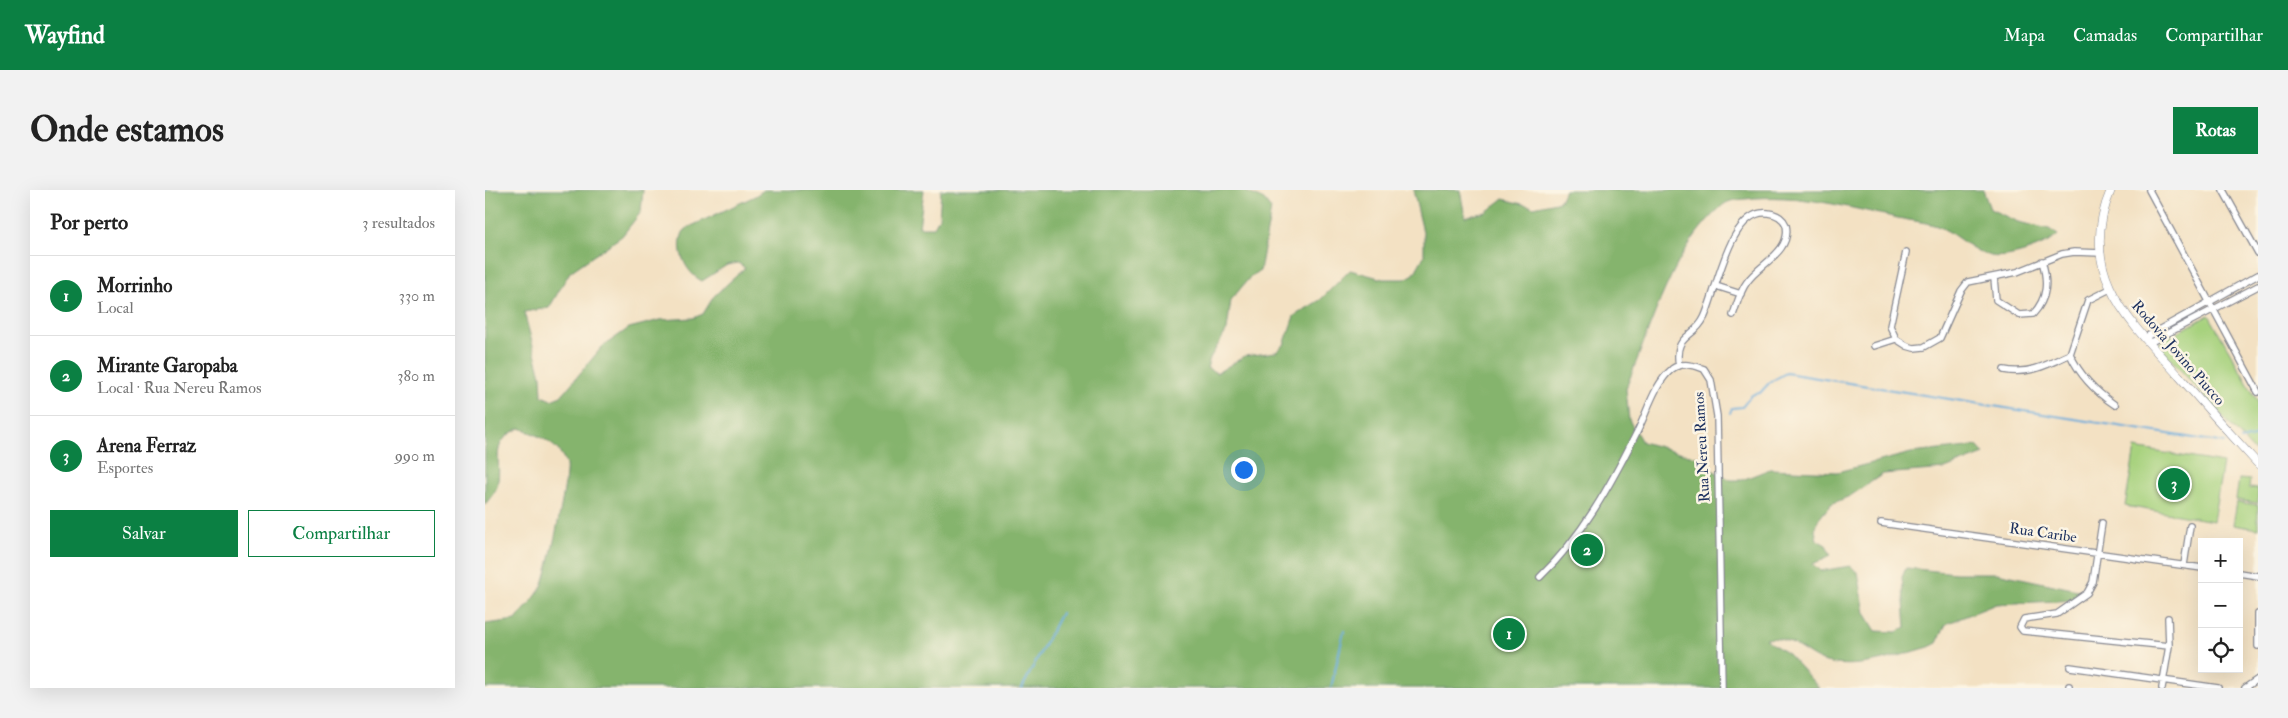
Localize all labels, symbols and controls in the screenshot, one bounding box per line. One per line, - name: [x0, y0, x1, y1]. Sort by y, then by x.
- text: Wayfind: [25, 20, 105, 51]
- text: Mapa: [2004, 24, 2045, 47]
- text: Camadas: [2073, 24, 2137, 47]
- text: Compartilhar: [2165, 24, 2263, 47]
- button: Rotas: [2173, 107, 2258, 154]
- text: Onde estamos: [30, 108, 224, 152]
- text: Por perto: [50, 209, 128, 236]
- text: 3 resultados: [362, 213, 435, 233]
- text: Morrinho: [97, 274, 172, 298]
- text: 1: [63, 286, 69, 306]
- text: 330 m: [399, 286, 435, 306]
- street label: Rodovia Jovino Piucco: [2126, 297, 2229, 410]
- text: Local: [97, 298, 134, 318]
- text: Mirante Garopaba: [97, 354, 238, 378]
- text: 2: [62, 366, 70, 386]
- text: 380 m: [397, 366, 435, 386]
- text: Local · Rua Nereu Ramos: [97, 378, 261, 398]
- street label: Rua Nereu Ramos: [1690, 391, 1714, 503]
- text: Arena Ferraz: [97, 434, 196, 458]
- text: 3: [63, 446, 69, 466]
- text: 990 m: [395, 446, 435, 466]
- your location: [1231, 457, 1257, 483]
- text: Esportes: [97, 458, 153, 478]
- pin: 3: [2158, 465, 2190, 503]
- button: Salvar: [50, 510, 238, 557]
- button: Compartilhar: [248, 510, 435, 557]
- street label: Rua Caribe: [2008, 519, 2078, 547]
- pin: 2: [1571, 531, 1603, 569]
- map controls: [2198, 538, 2243, 673]
- button: +: [2198, 538, 2243, 583]
- button: −: [2198, 583, 2243, 628]
- pin: 1: [1493, 615, 1525, 653]
- button: locate: [2198, 628, 2243, 673]

